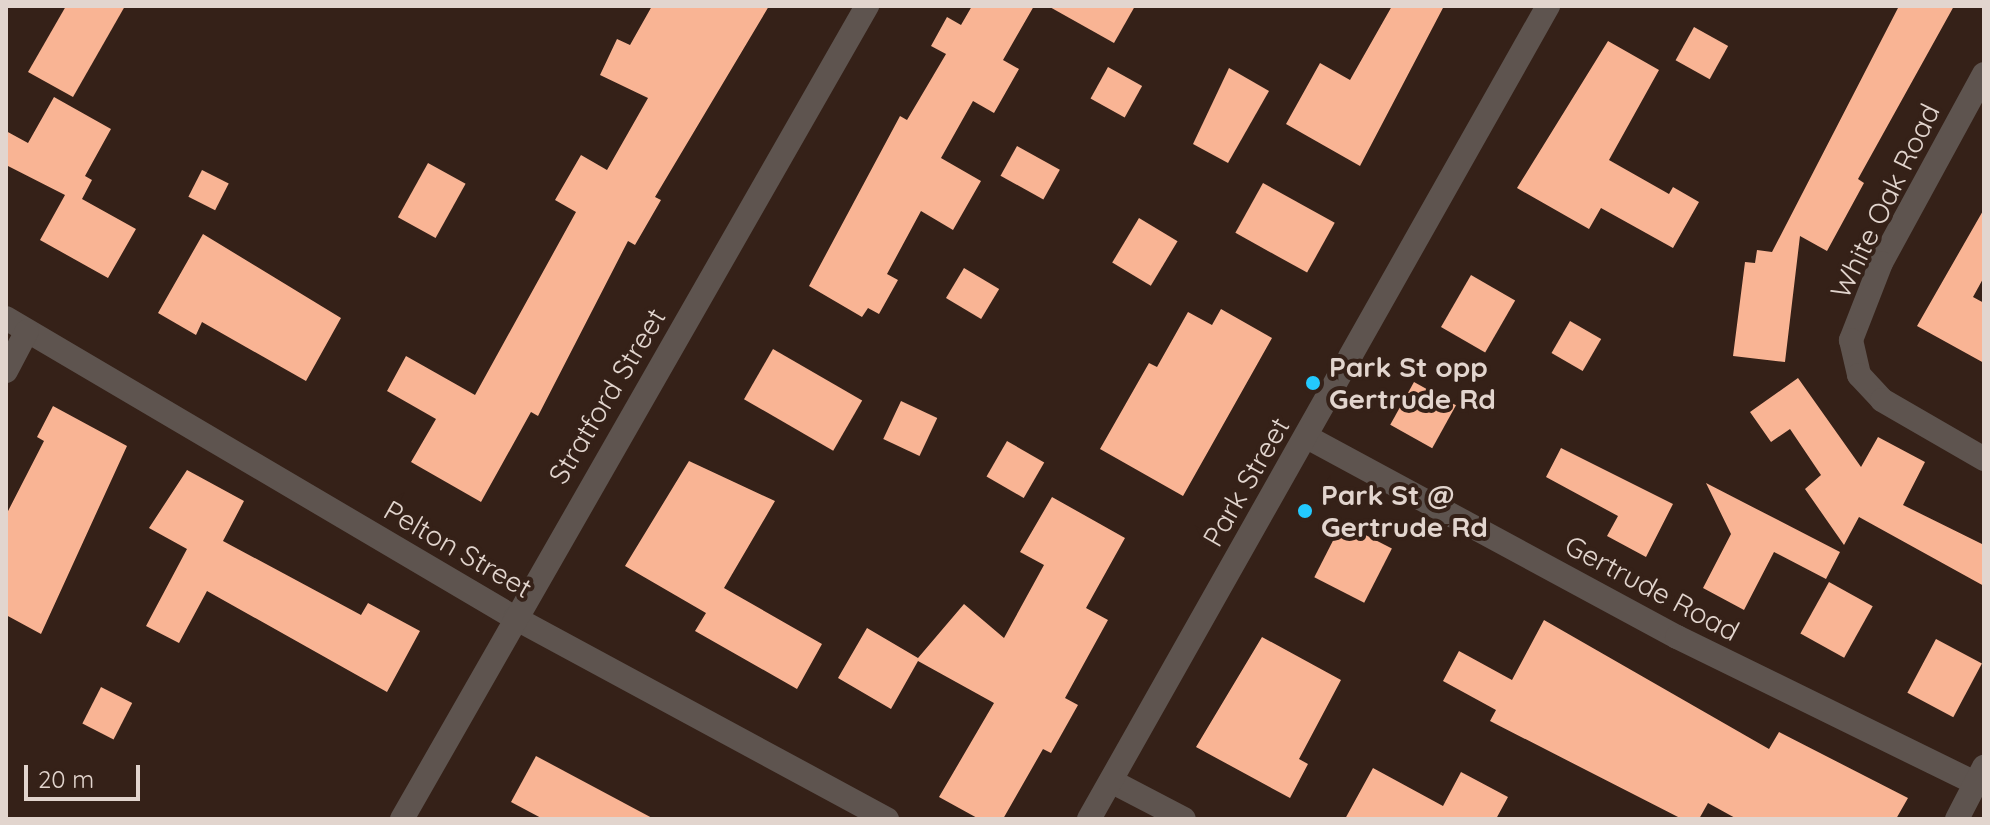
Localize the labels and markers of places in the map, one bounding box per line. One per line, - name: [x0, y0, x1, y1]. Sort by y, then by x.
- place label: Park St opp Gertrude Rd: [1329, 350, 1496, 416]
- marker: Park St opp Gertrude Rd: [1304, 374, 1322, 392]
- place label: Park St @ Gertrude Rd: [1321, 478, 1488, 544]
- marker: Park St @ Gertrude Rd: [1296, 502, 1314, 520]

